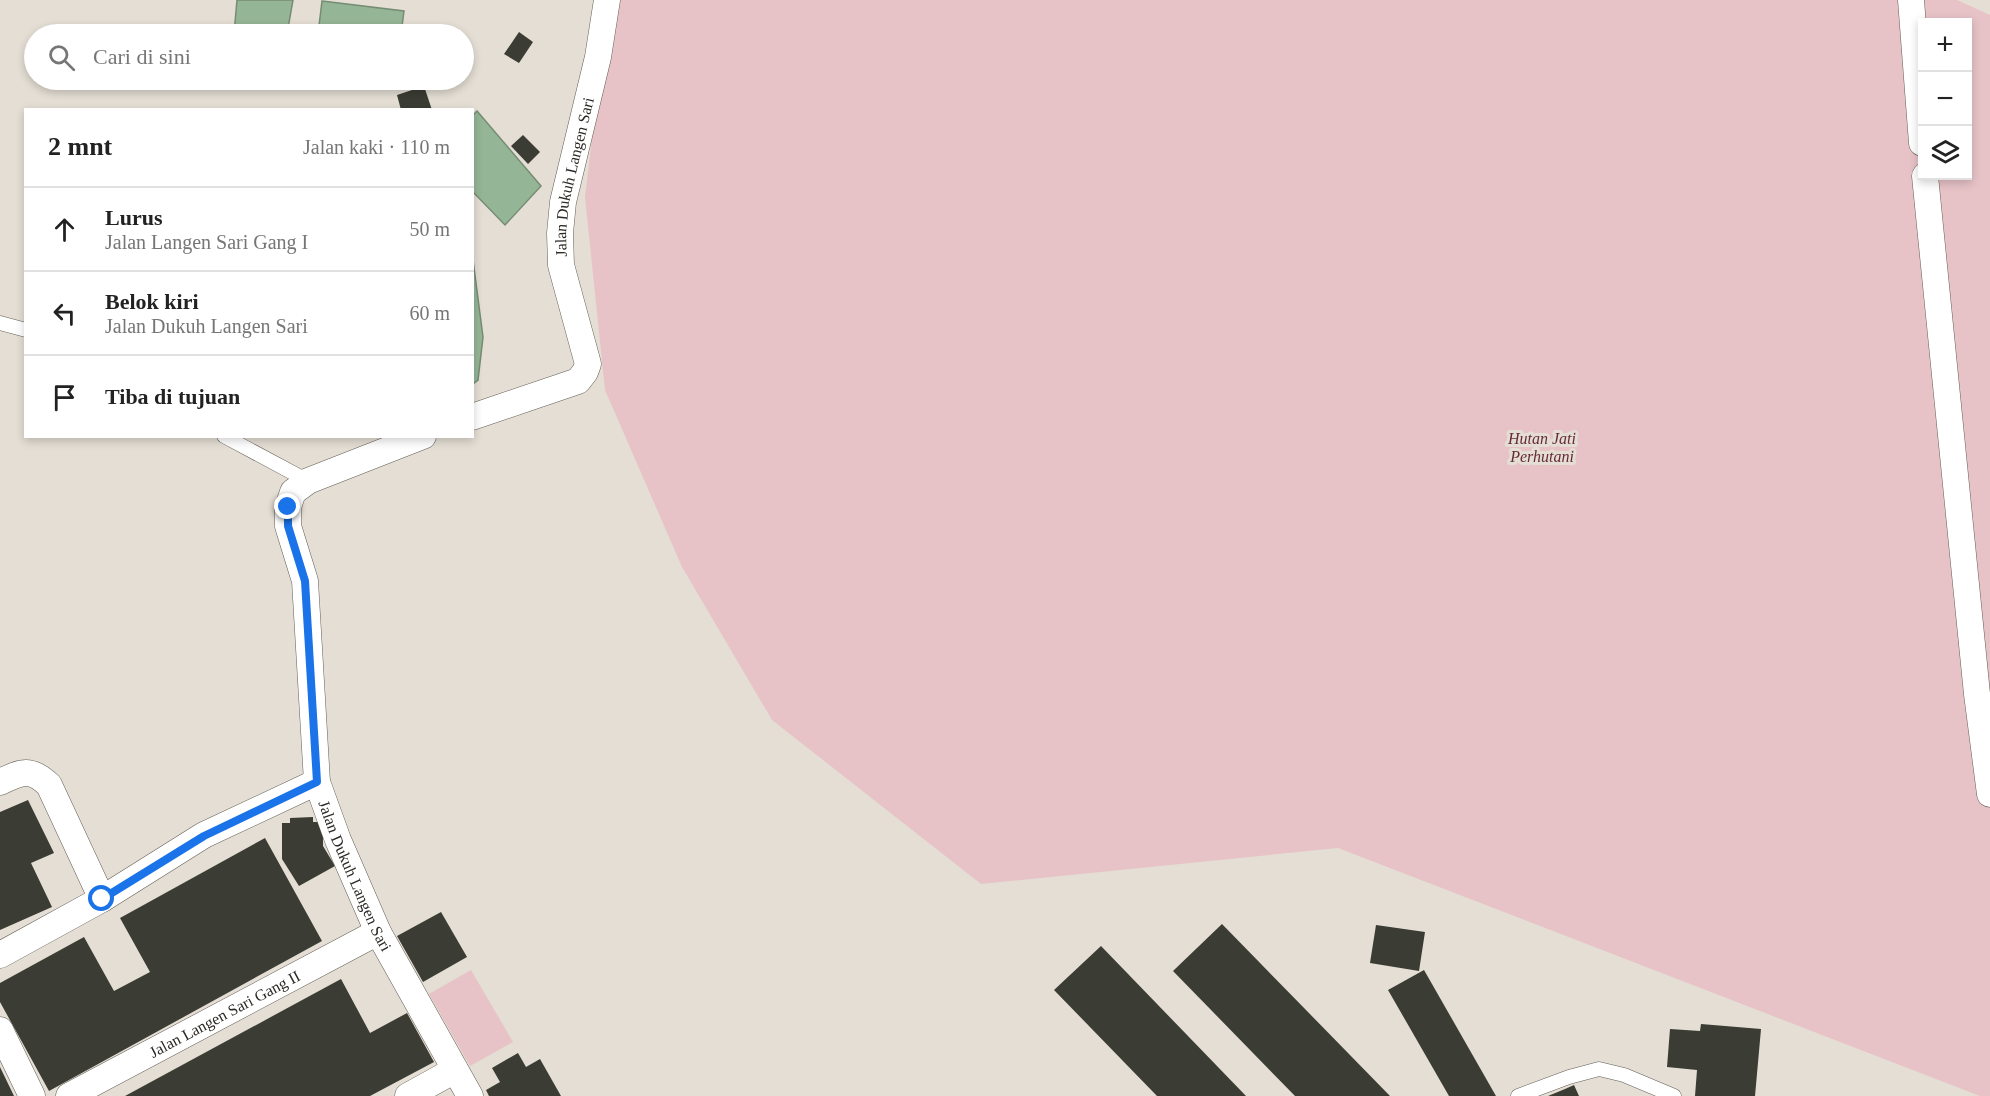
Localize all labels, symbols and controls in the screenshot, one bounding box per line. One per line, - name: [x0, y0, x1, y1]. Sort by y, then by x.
- map controls: [1918, 18, 1972, 180]
- button: +: [1918, 18, 1972, 72]
- search box: [24, 24, 474, 90]
- icon: search: [45, 41, 78, 74]
- text: Cari di sini: [93, 44, 191, 69]
- button: −: [1918, 72, 1972, 126]
- street label: Jalan Dukuh Langen Sari: [551, 95, 597, 257]
- button: layers: [1918, 126, 1972, 180]
- text: 2 mnt: [48, 132, 112, 161]
- text: Jalan kaki · 110 m: [303, 136, 450, 158]
- text: Lurus: [105, 205, 162, 230]
- icon: ahead: [48, 213, 81, 246]
- text: 50 m: [409, 218, 450, 240]
- text: Jalan Langen Sari Gang I: [105, 231, 308, 253]
- text: Belok kiri: [105, 289, 199, 314]
- icon: left: [48, 297, 81, 330]
- text: 60 m: [409, 302, 450, 324]
- text: Jalan Dukuh Langen Sari: [105, 315, 308, 337]
- icon: arrive: [48, 381, 81, 414]
- text: Tiba di tujuan: [105, 384, 240, 409]
- park label: Hutan Jati Perhutani: [1507, 430, 1576, 465]
- route end: [274, 493, 300, 519]
- street label: Jalan Dukuh Langen Sari: [316, 798, 396, 954]
- route start: [88, 885, 114, 911]
- street label: Jalan Langen Sari Gang II: [146, 967, 303, 1060]

